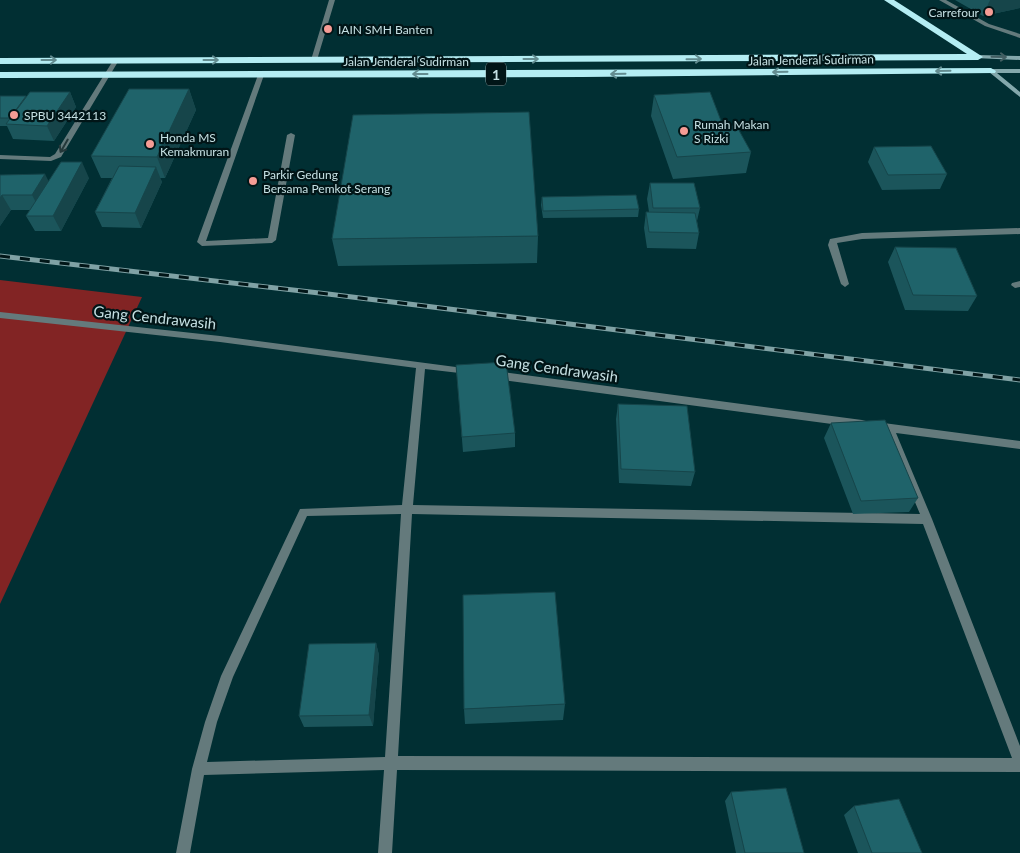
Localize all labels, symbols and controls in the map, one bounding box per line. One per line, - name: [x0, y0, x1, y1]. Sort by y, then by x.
- place label: Carrefour: [928, 5, 980, 20]
- marker: Carrefour: [983, 6, 995, 18]
- place label: IAIN SMH Banten: [338, 22, 433, 37]
- marker: IAIN SMH Banten: [322, 23, 334, 35]
- street label: Jalan Jenderal Sudirman: [748, 51, 874, 69]
- one-way arrow: [990, 52, 1006, 62]
- street label: Jalan Jenderal Sudirman: [343, 54, 469, 69]
- one-way arrow: [522, 54, 539, 64]
- one-way arrow: [685, 54, 701, 63]
- one-way arrow: [40, 55, 56, 65]
- one-way arrow: [202, 55, 219, 65]
- road number: 1: [486, 62, 506, 86]
- one-way arrow: [935, 66, 951, 76]
- one-way arrow: [772, 68, 788, 77]
- one-way arrow: [412, 69, 428, 79]
- one-way arrow: [610, 69, 626, 79]
- place label: SPBU 3442113: [24, 108, 106, 123]
- marker: SPBU 3442113: [8, 109, 20, 121]
- place label: Rumah Makan S Rizki: [694, 117, 769, 146]
- marker: Rumah Makan S Rizki: [678, 125, 690, 137]
- place label: Honda MS Kemakmuran: [160, 130, 229, 159]
- one-way arrow: [59, 138, 69, 152]
- marker: Honda MS Kemakmuran: [144, 138, 156, 150]
- place label: Parkir Gedung Bersama Pemkot Serang: [263, 167, 390, 196]
- marker: Parkir Gedung Bersama Pemkot Serang: [247, 175, 259, 187]
- street label: Gang Cendrawasih: [93, 302, 217, 332]
- street label: Gang Cendrawasih: [495, 351, 619, 385]

